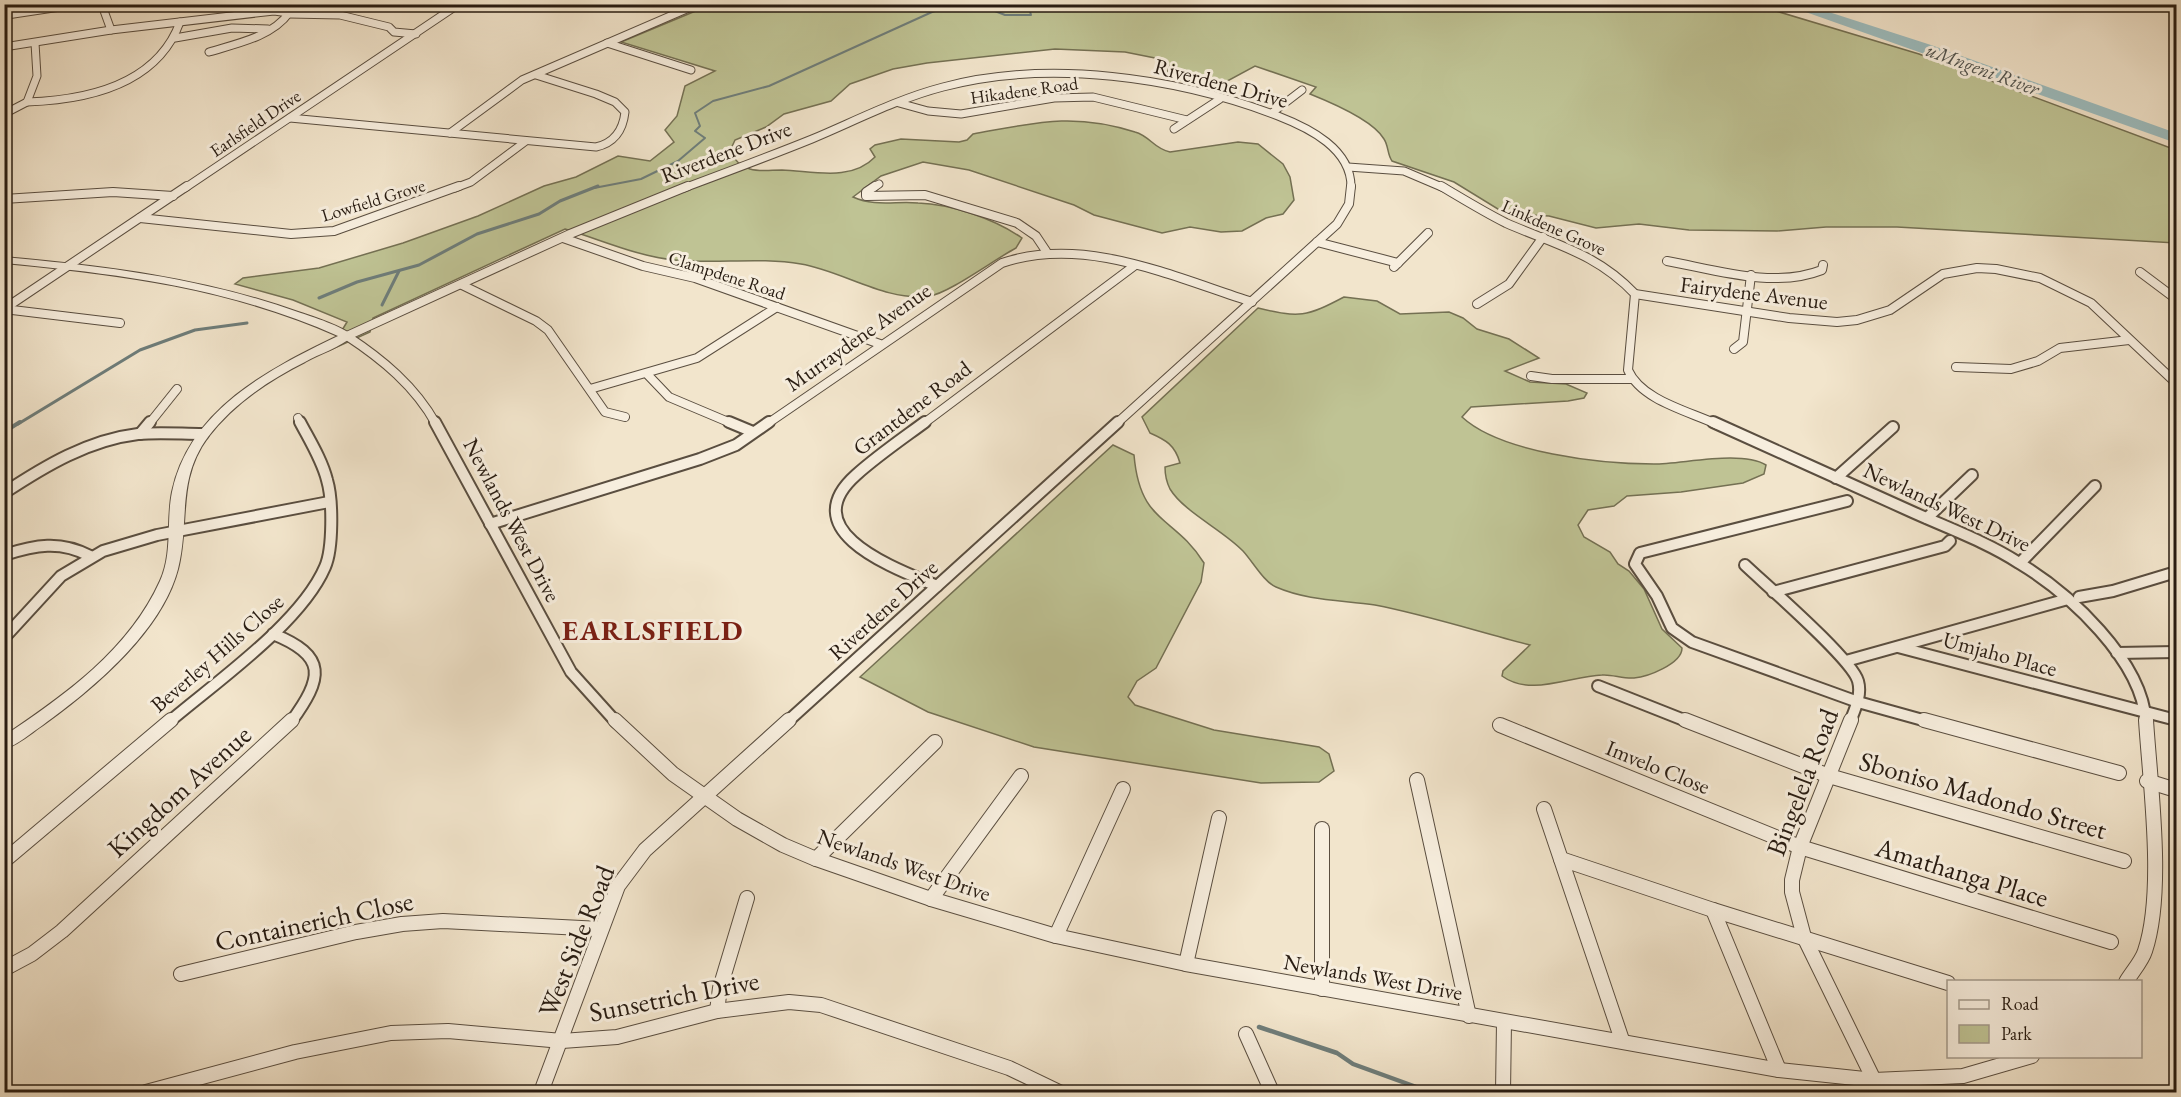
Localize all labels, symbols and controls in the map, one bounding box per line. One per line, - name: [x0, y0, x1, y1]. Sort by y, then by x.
- water label: uMngeni River: [1923, 37, 2044, 102]
- street label: Riverdene Drive: [1151, 51, 1292, 115]
- street label: Hikadene Road: [969, 71, 1080, 109]
- street label: Earlsfield Drive: [205, 84, 305, 162]
- street label: Riverdene Drive: [657, 114, 796, 190]
- street label: Lowfield Grove: [318, 173, 428, 227]
- street label: Linkdene Grove: [1498, 194, 1610, 260]
- street label: Clampdene Road: [666, 245, 789, 305]
- street label: Fairydene Avenue: [1678, 270, 1830, 317]
- street label: Murraydene Avenue: [780, 276, 937, 398]
- street label: Grantdene Road: [847, 353, 978, 462]
- street label: Newlands West Drive: [457, 433, 568, 607]
- street label: Newlands West Drive: [1859, 456, 2036, 559]
- street label: Riverdene Drive: [822, 553, 944, 667]
- street label: Beverley Hills Close: [144, 587, 290, 719]
- district label: EARLSFIELD: [562, 612, 744, 648]
- street label: Umjaho Place: [1940, 625, 2061, 683]
- street label: Bingelela Road: [1758, 703, 1846, 861]
- street label: Kingdom Avenue: [100, 717, 258, 865]
- street label: Imvelo Close: [1602, 733, 1715, 801]
- street label: Sboniso Madondo Street: [1855, 743, 2111, 847]
- street label: Newlands West Drive: [814, 822, 995, 908]
- street label: Amathanga Place: [1870, 829, 2053, 915]
- street label: West Side Road: [530, 860, 622, 1022]
- street label: Containerich Close: [212, 883, 416, 959]
- street label: Newlands West Drive: [1281, 947, 1465, 1007]
- street label: Sunsetrich Drive: [586, 962, 762, 1030]
- legend: [1947, 980, 2142, 1058]
- text: Road: [2001, 992, 2040, 1015]
- text: Park: [2001, 1022, 2032, 1045]

